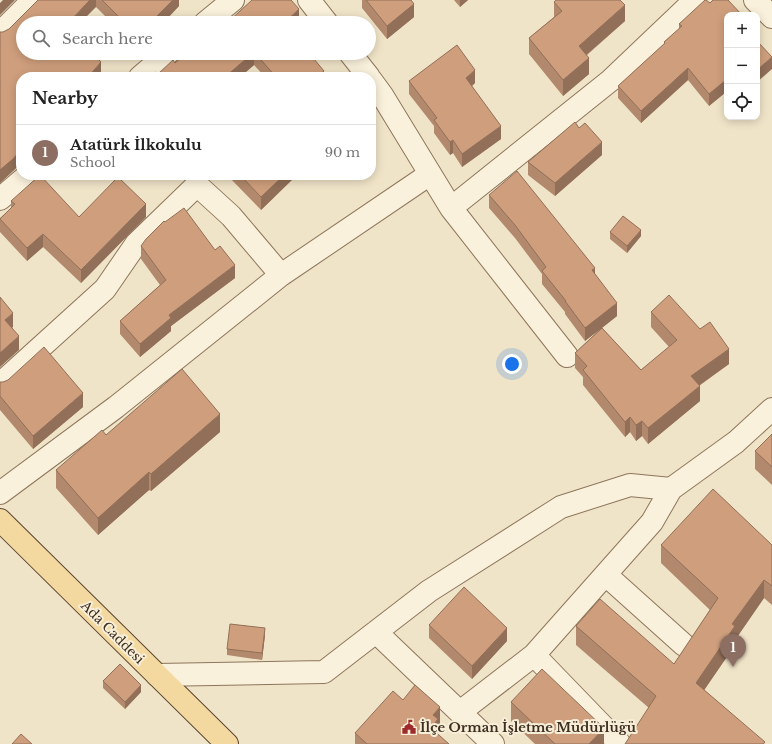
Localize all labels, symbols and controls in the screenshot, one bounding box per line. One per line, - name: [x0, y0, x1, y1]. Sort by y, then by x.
- map controls: [724, 12, 760, 120]
- button: +: [724, 12, 760, 48]
- search box: [16, 16, 376, 60]
- icon: search: [30, 27, 52, 49]
- text: Search here: [62, 29, 153, 48]
- button: −: [724, 48, 760, 84]
- button: locate: [724, 84, 760, 120]
- text: Nearby: [32, 88, 98, 109]
- text: Atatürk İlkokulu: [70, 135, 202, 154]
- text: 1: [42, 144, 48, 161]
- text: 90 m: [325, 144, 360, 161]
- text: School: [70, 154, 116, 171]
- your location: [502, 354, 522, 374]
- street label: Ada Caddesi: [77, 597, 148, 668]
- pin: 1: [720, 634, 746, 667]
- public building icon: İlçe Orman İşletme Müdürlüğü: [401, 719, 417, 735]
- place label: İlçe Orman İşletme Müdürlüğü: [420, 719, 637, 736]

